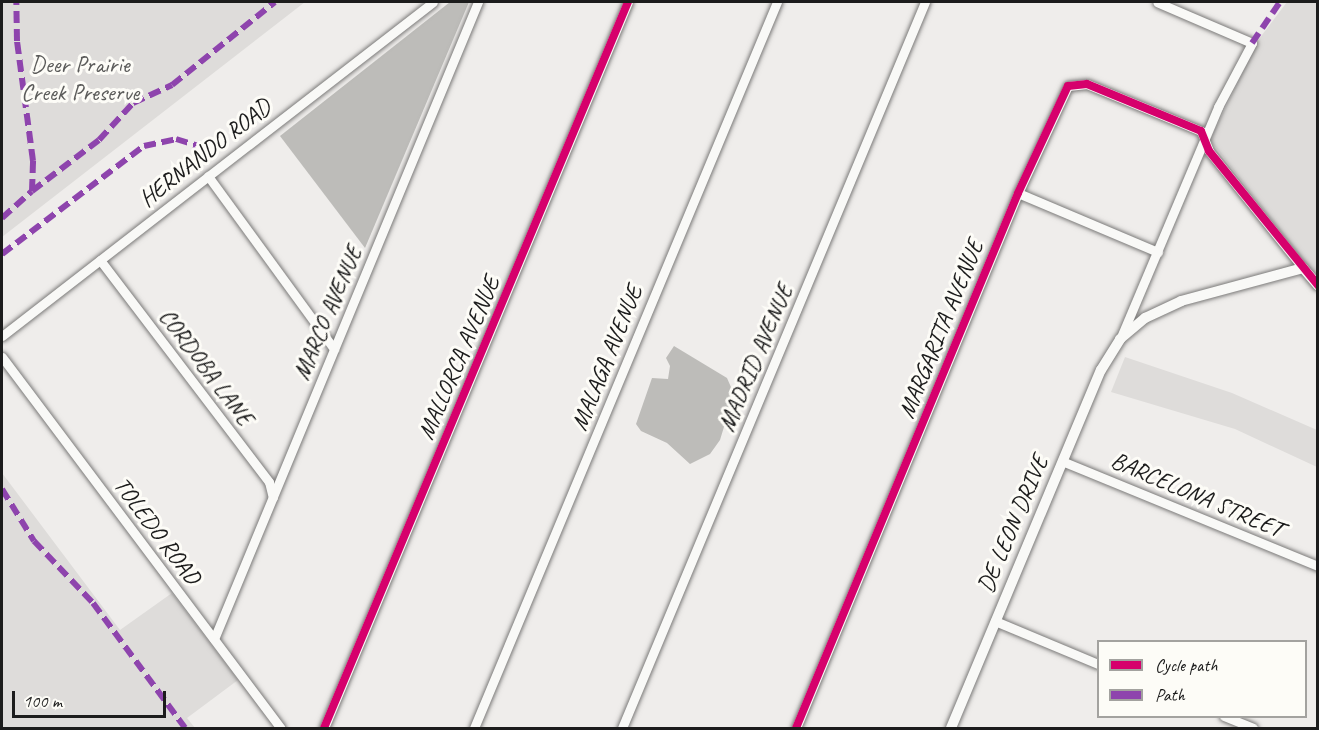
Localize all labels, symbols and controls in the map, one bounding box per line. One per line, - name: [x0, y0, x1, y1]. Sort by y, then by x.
- park label: Deer Prairie Creek Preserve: [21, 51, 139, 107]
- street label: HERNANDO ROAD: [133, 92, 277, 214]
- street label: MARGARITA AVENUE: [892, 236, 990, 422]
- street label: MARCO AVENUE: [287, 241, 369, 385]
- street label: MALLORCA AVENUE: [412, 273, 506, 443]
- street label: MADRID AVENUE: [712, 280, 800, 436]
- street label: MALAGA AVENUE: [565, 281, 649, 435]
- street label: CORDOBA LANE: [153, 303, 259, 431]
- street label: BARCELONA STREET: [1107, 446, 1287, 544]
- street label: DE LEON DRIVE: [971, 451, 1055, 597]
- street label: TOLEDO ROAD: [107, 472, 207, 590]
- legend: [1097, 640, 1307, 718]
- text: Cycle path: [1155, 654, 1217, 676]
- scale bar: [15, 679, 170, 717]
- text: Path: [1155, 684, 1185, 706]
- text: 100 m: [23, 690, 62, 712]

